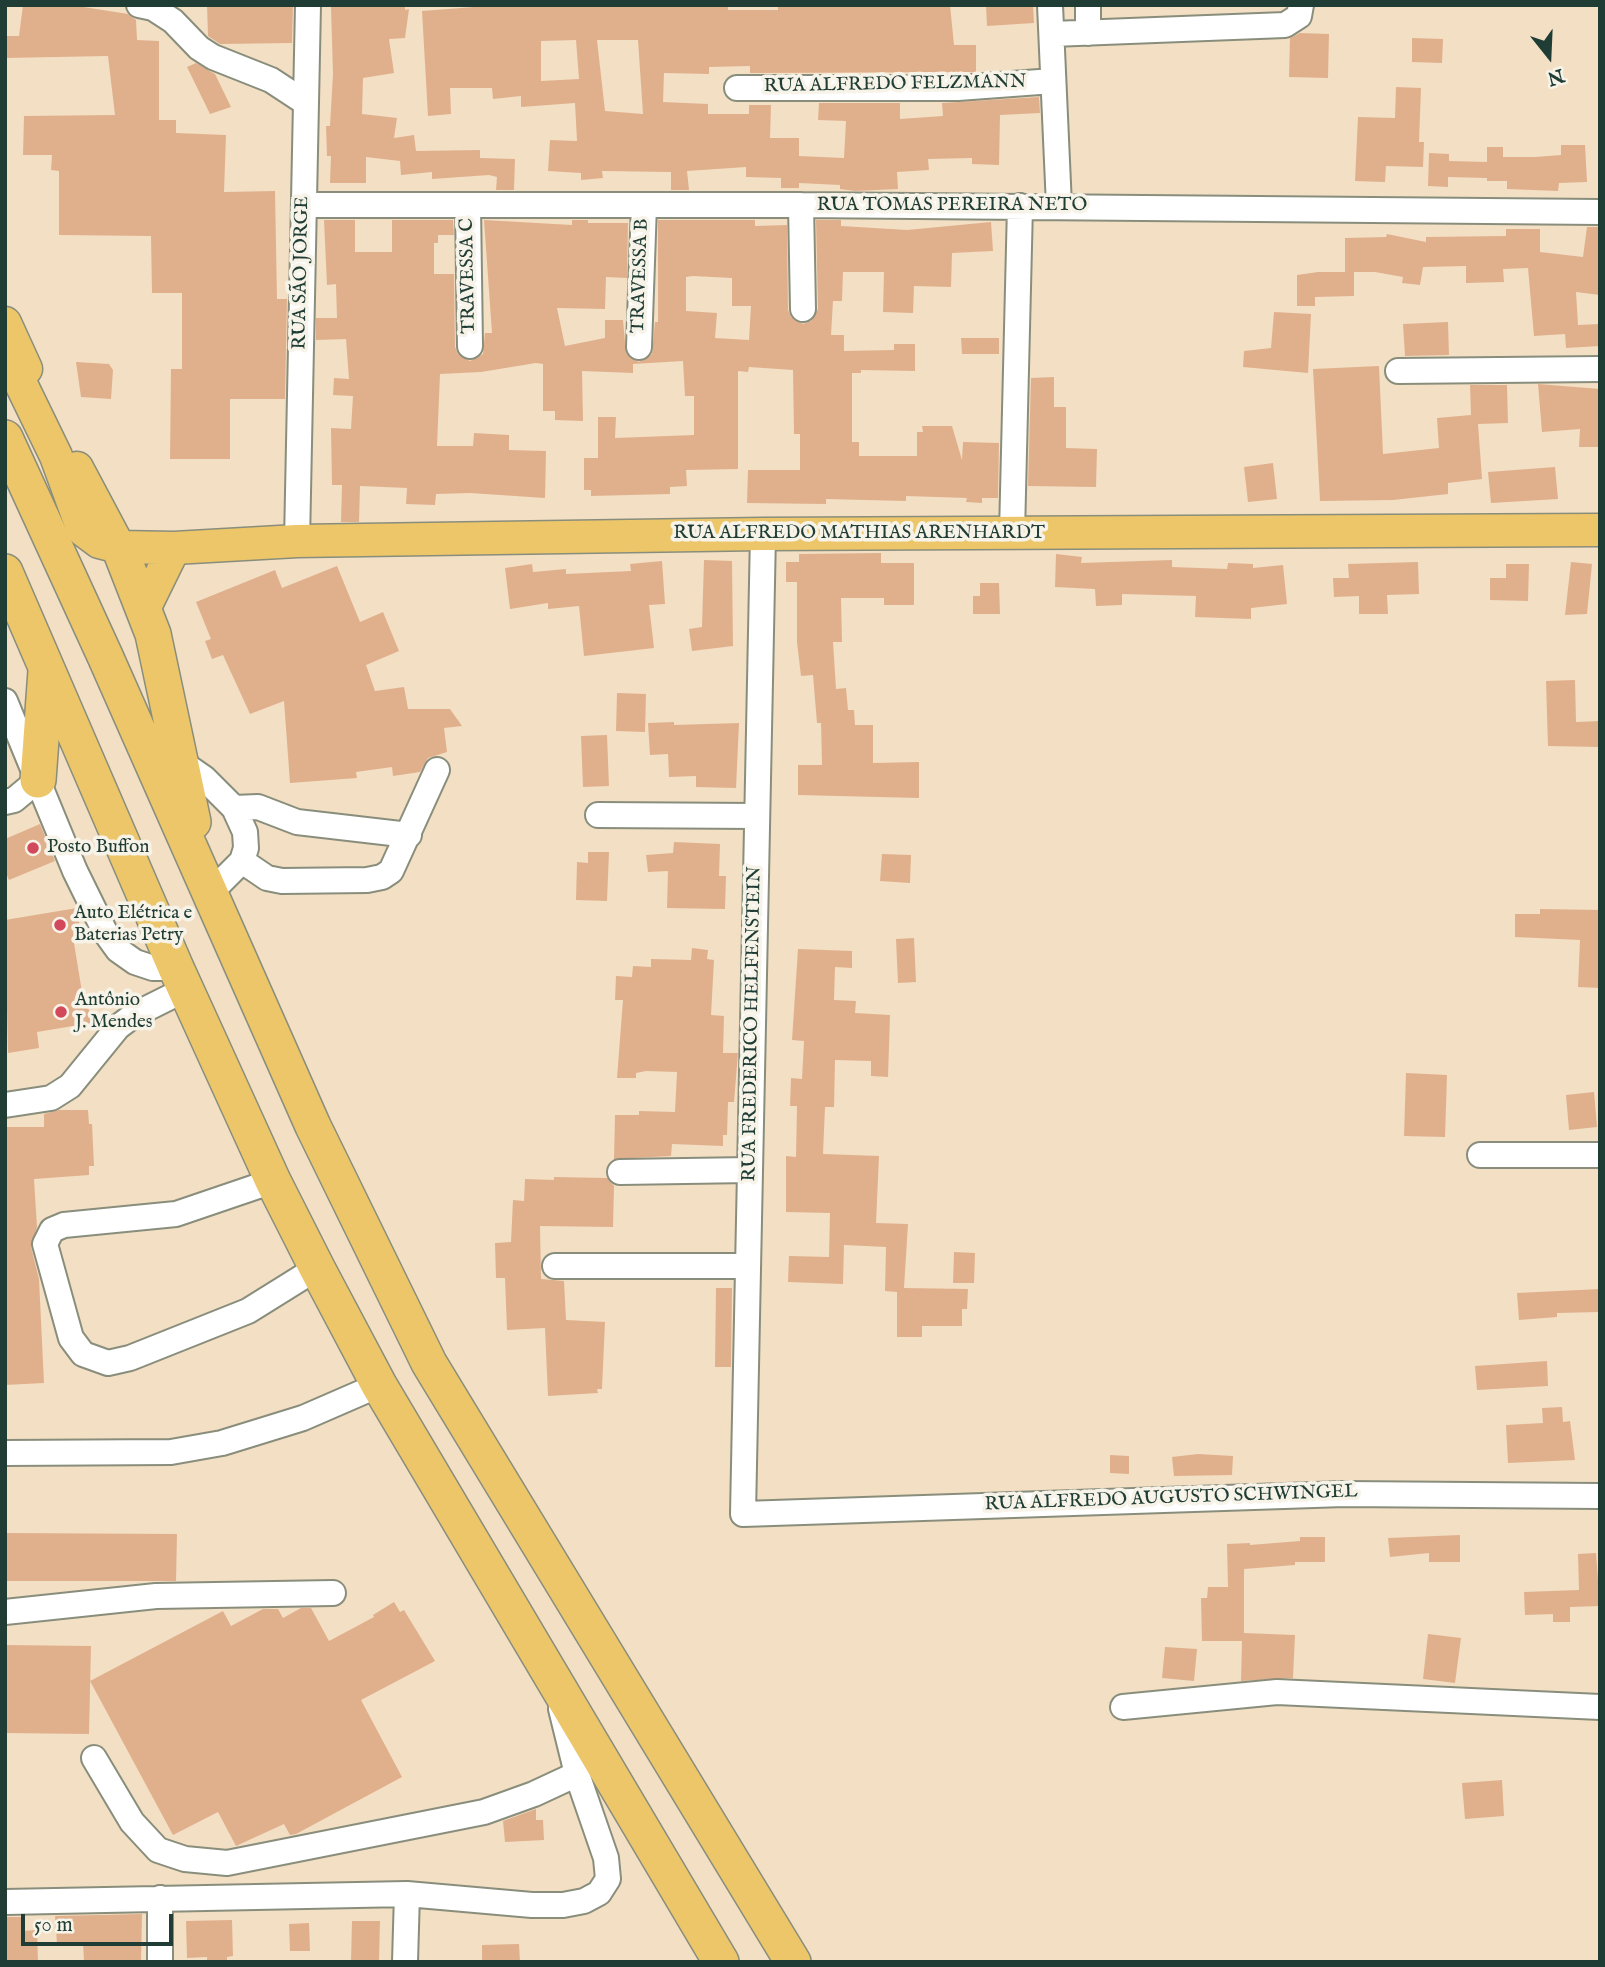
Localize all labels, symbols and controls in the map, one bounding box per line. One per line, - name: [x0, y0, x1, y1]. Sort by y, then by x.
- north arrow: [1514, 21, 1584, 91]
- text: N: [1544, 62, 1567, 90]
- street label: RUA ALFREDO FELZMANN: [764, 71, 1026, 99]
- street label: RUA TOMAS PEREIRA NETO: [817, 195, 1087, 217]
- street label: RUA SÃO JORGE: [289, 196, 315, 350]
- street label: TRAVESSA C: [457, 218, 481, 334]
- street label: TRAVESSA B: [628, 218, 654, 334]
- street label: RUA ALFREDO MATHIAS ARENHARDT: [673, 523, 1045, 545]
- place label: Posto Buffon: [47, 837, 149, 859]
- marker: Posto Buffon: [25, 840, 41, 856]
- street label: RUA FREDERICO HELFENSTEIN: [739, 866, 767, 1182]
- place label: Auto Elétrica e Baterias Petry: [74, 903, 192, 947]
- marker: Auto Elétrica e Baterias Petry: [52, 917, 68, 933]
- place label: Antônio J. Mendes: [75, 990, 152, 1034]
- marker: Antônio J. Mendes: [53, 1004, 69, 1020]
- street label: RUA ALFREDO AUGUSTO SCHWINGEL: [984, 1481, 1358, 1517]
- scale bar: [24, 1900, 177, 1944]
- text: 50 m: [34, 1912, 73, 1939]

